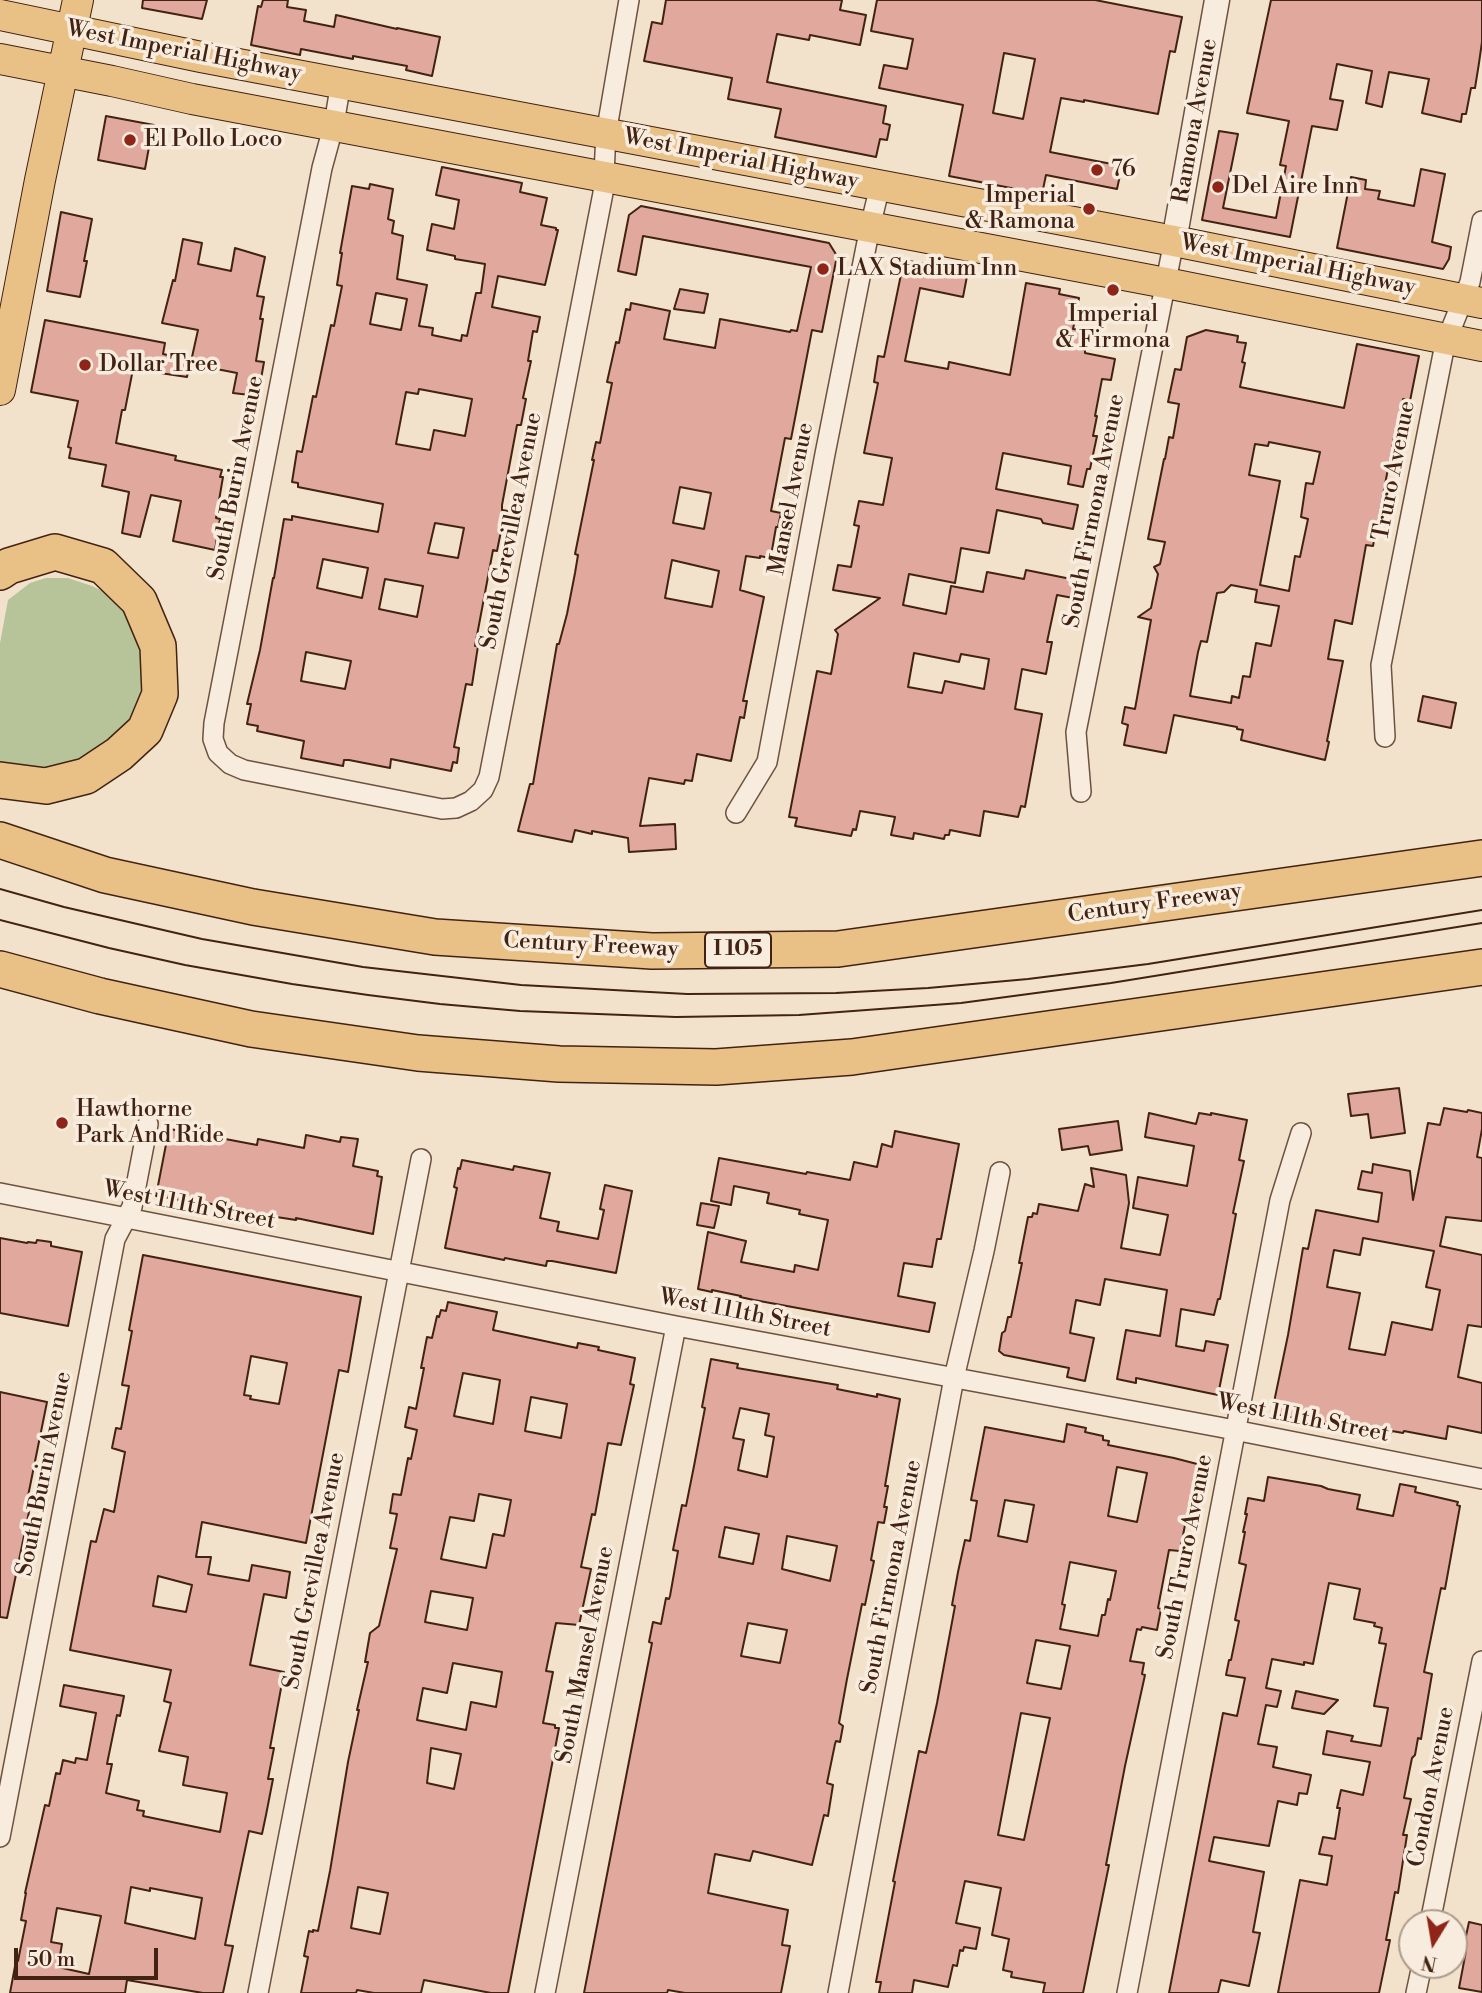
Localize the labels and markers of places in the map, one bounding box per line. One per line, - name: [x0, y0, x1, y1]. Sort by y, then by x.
- place label: El Pollo Loco: [144, 126, 283, 154]
- marker: El Pollo Loco: [122, 132, 138, 148]
- place label: 76: [1111, 156, 1136, 184]
- marker: 76: [1089, 162, 1105, 178]
- place label: Del Aire Inn: [1232, 173, 1359, 201]
- marker: Del Aire Inn: [1210, 179, 1226, 195]
- place label: Imperial & Ramona: [965, 182, 1075, 236]
- marker: Imperial & Ramona: [1081, 201, 1097, 217]
- place label: LAX Stadium Inn: [837, 255, 1017, 283]
- marker: LAX Stadium Inn: [815, 261, 831, 277]
- marker: Imperial & Firmona: [1105, 282, 1121, 298]
- place label: Imperial & Firmona: [1056, 301, 1170, 355]
- place label: Dollar Tree: [99, 351, 218, 379]
- marker: Dollar Tree: [77, 357, 93, 373]
- place label: Hawthorne Park And Ride: [76, 1096, 224, 1150]
- marker: Hawthorne Park And Ride: [54, 1115, 70, 1131]

